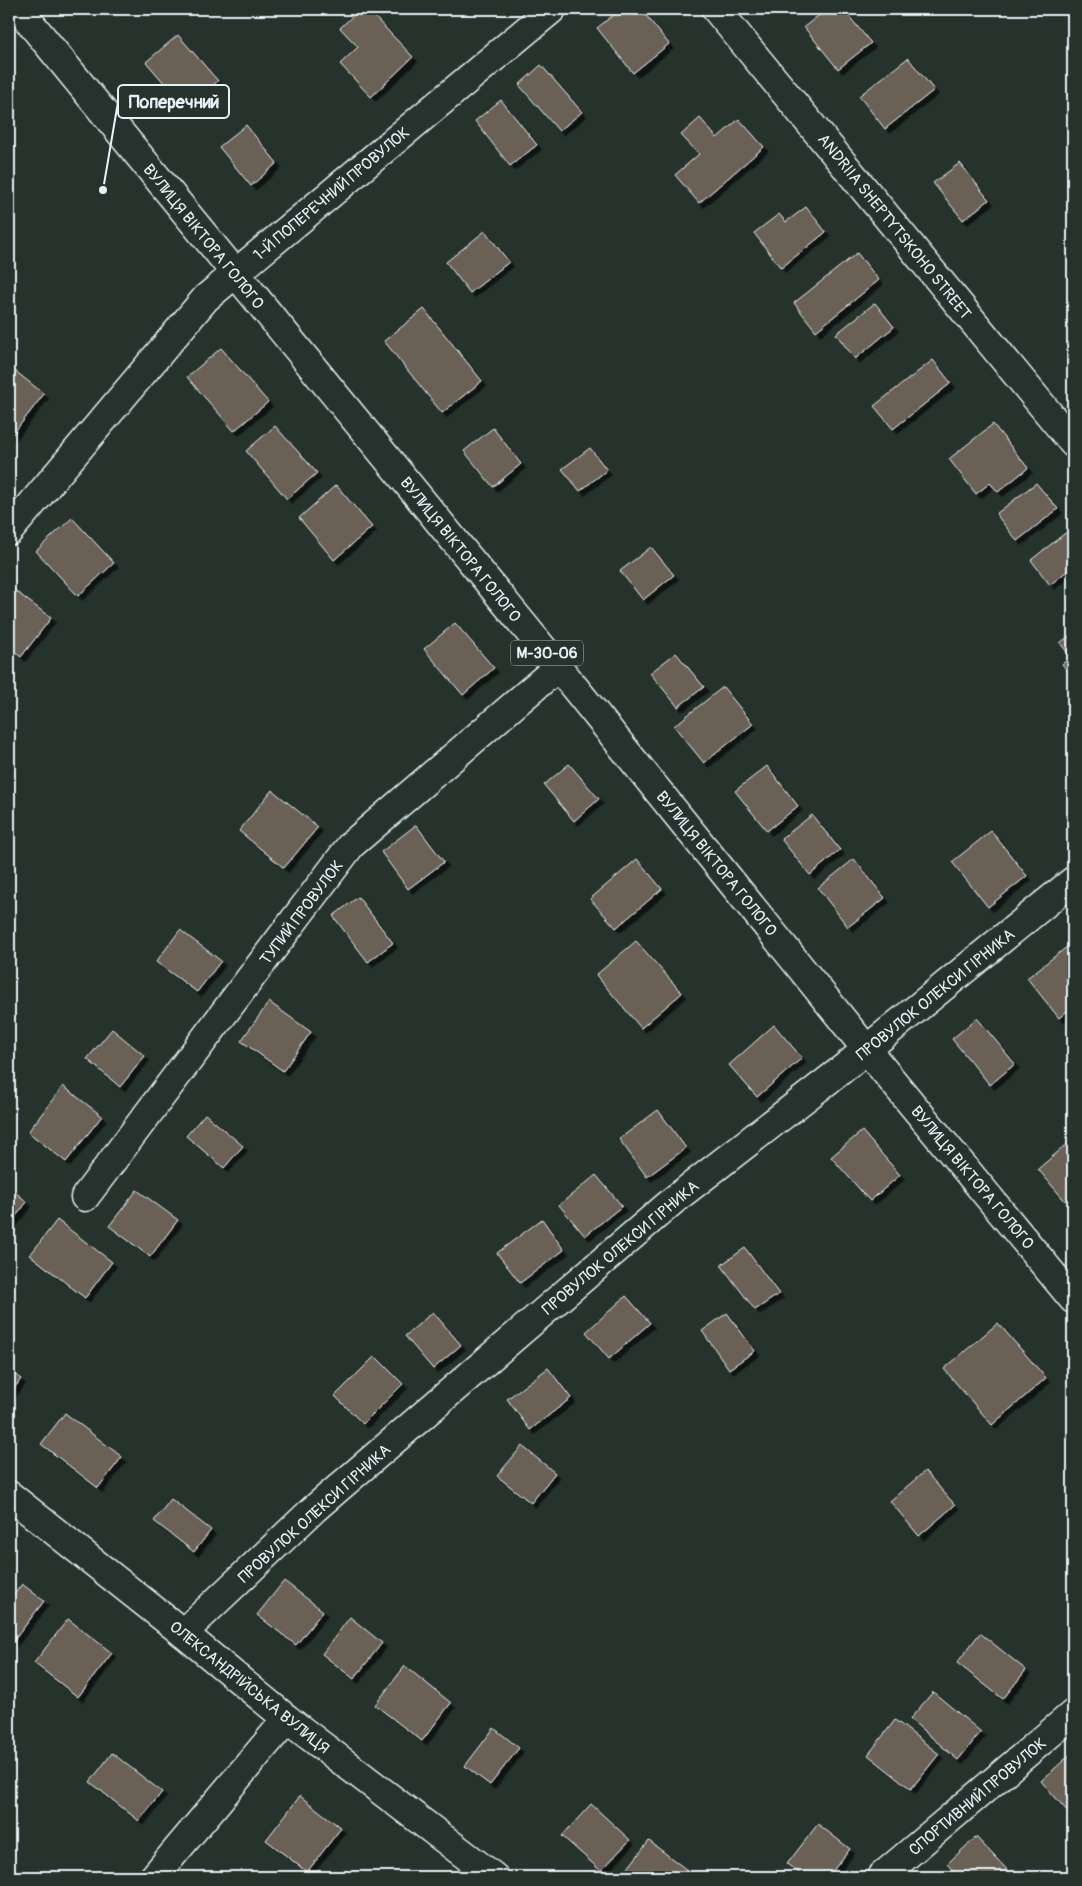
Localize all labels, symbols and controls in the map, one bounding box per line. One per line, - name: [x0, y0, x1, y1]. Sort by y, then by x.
- callout: Поперечний: [118, 85, 229, 118]
- text: Поперечний: [129, 91, 219, 114]
- street label: 1-Й ПОПЕРЕЧНИЙ ПРОВУЛОК: [249, 123, 414, 265]
- street label: ANDRIIA SHEPTYTSKOHO STREET: [813, 130, 975, 324]
- street label: ВУЛИЦЯ ВІКТОРА ГОЛОГО: [139, 160, 268, 313]
- street label: ВУЛИЦЯ ВІКТОРА ГОЛОГО: [396, 473, 525, 626]
- road number: М-30-06: [511, 640, 583, 666]
- street label: ВУЛИЦЯ ВІКТОРА ГОЛОГО: [652, 787, 781, 940]
- street label: ТУПИЙ ПРОВУЛОК: [256, 856, 348, 969]
- street label: ПРОВУЛОК ОЛЕКСИ ГІРНИКА: [852, 925, 1019, 1065]
- street label: ВУЛИЦЯ ВІКТОРА ГОЛОГО: [906, 1102, 1038, 1253]
- street label: ПРОВУЛОК ОЛЕКСИ ГІРНИКА: [538, 1176, 703, 1319]
- street label: ПРОВУЛОК ОЛЕКСИ ГІРНИКА: [234, 1440, 395, 1588]
- street label: ОЛЕКСАНДРІЙСЬКА ВУЛИЦЯ: [165, 1617, 334, 1759]
- street label: СПОРТИВНИЙ ПРОВУЛОК: [905, 1733, 1050, 1860]

